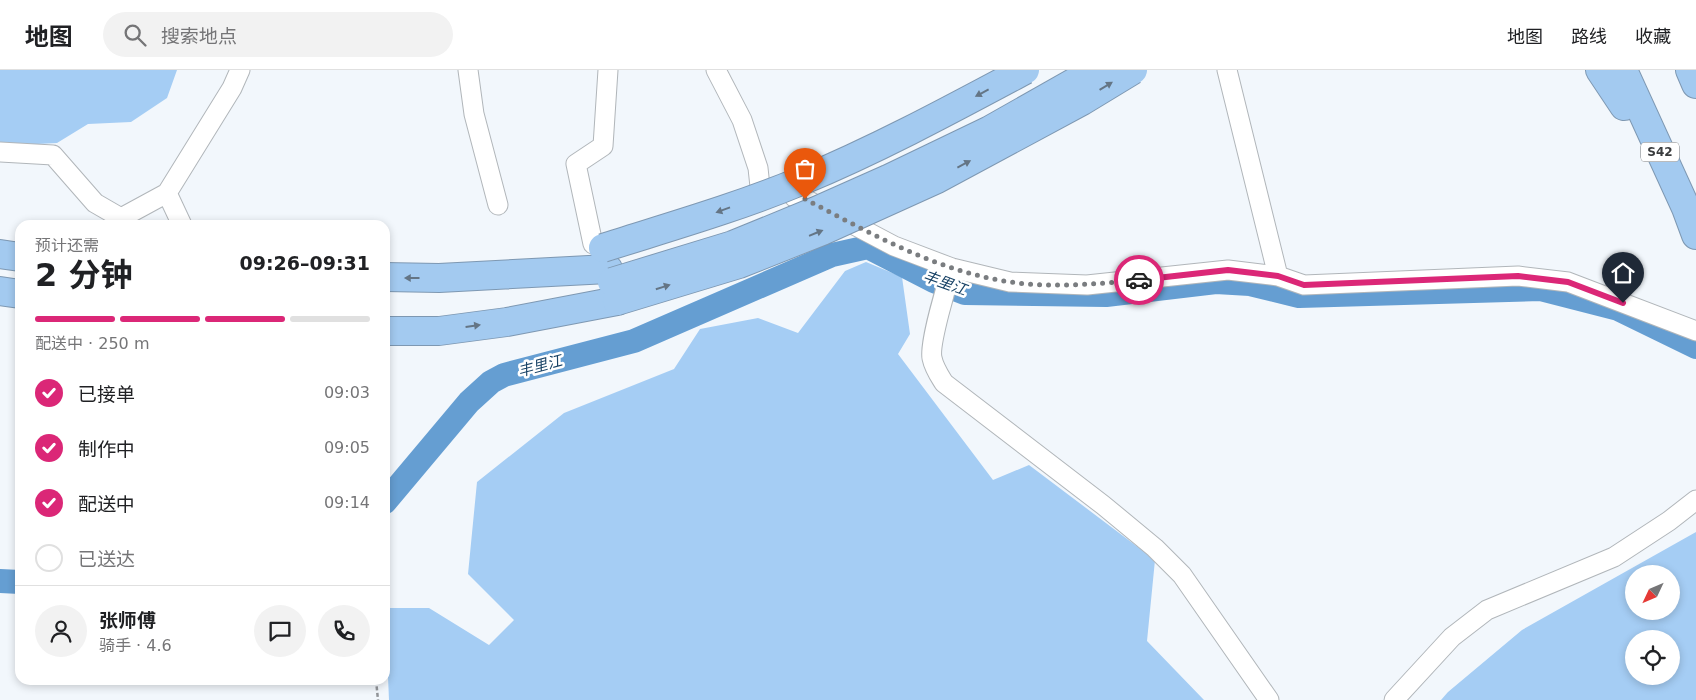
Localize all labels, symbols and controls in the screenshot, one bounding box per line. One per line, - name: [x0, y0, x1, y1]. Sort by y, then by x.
- search box: [103, 12, 453, 57]
- icon: search: [121, 21, 149, 49]
- text: 地图: [25, 23, 73, 51]
- text: 搜索地点: [161, 25, 237, 47]
- text: 地图: [1507, 26, 1543, 47]
- text: 路线: [1571, 26, 1607, 47]
- text: 收藏: [1635, 26, 1671, 47]
- one-way arrow: [1100, 82, 1113, 91]
- one-way arrow: [975, 89, 990, 97]
- road number: S42: [1641, 142, 1679, 161]
- pin: [784, 148, 826, 199]
- icon: bag: [791, 155, 819, 183]
- one-way arrow: [956, 160, 971, 168]
- one-way arrow: [715, 206, 730, 214]
- one-way arrow: [809, 229, 824, 236]
- text: 预计还需: [35, 236, 99, 255]
- text: 09:26–09:31: [240, 252, 370, 274]
- pin: [1602, 252, 1644, 303]
- courier: [1114, 255, 1164, 305]
- text: 2 分钟: [35, 256, 132, 294]
- icon: home: [1609, 259, 1637, 287]
- icon: car: [1125, 266, 1153, 294]
- water label: 丰里江: [921, 267, 971, 300]
- one-way arrow: [404, 274, 420, 282]
- one-way arrow: [656, 282, 671, 290]
- one-way arrow: [465, 322, 481, 330]
- text: 配送中 · 250 m: [35, 334, 149, 353]
- water label: 丰里江: [516, 351, 566, 381]
- icon: check: [35, 379, 63, 407]
- text: 已接单: [78, 383, 135, 405]
- text: 09:03: [324, 383, 370, 402]
- icon: check: [35, 434, 63, 462]
- text: 制作中: [78, 438, 135, 460]
- text: 09:05: [324, 438, 370, 457]
- icon: check: [35, 489, 63, 517]
- text: 配送中: [78, 493, 135, 515]
- text: 09:14: [324, 493, 370, 512]
- text: 已送达: [78, 548, 135, 570]
- north arrow: [1625, 565, 1680, 620]
- map controls: [1625, 565, 1680, 685]
- button: person: [35, 605, 87, 657]
- button: chat: [254, 605, 306, 657]
- button: phone: [318, 605, 370, 657]
- text: 张师傅: [99, 609, 156, 631]
- button: locate: [1625, 630, 1680, 685]
- text: 骑手 · 4.6: [99, 636, 172, 655]

